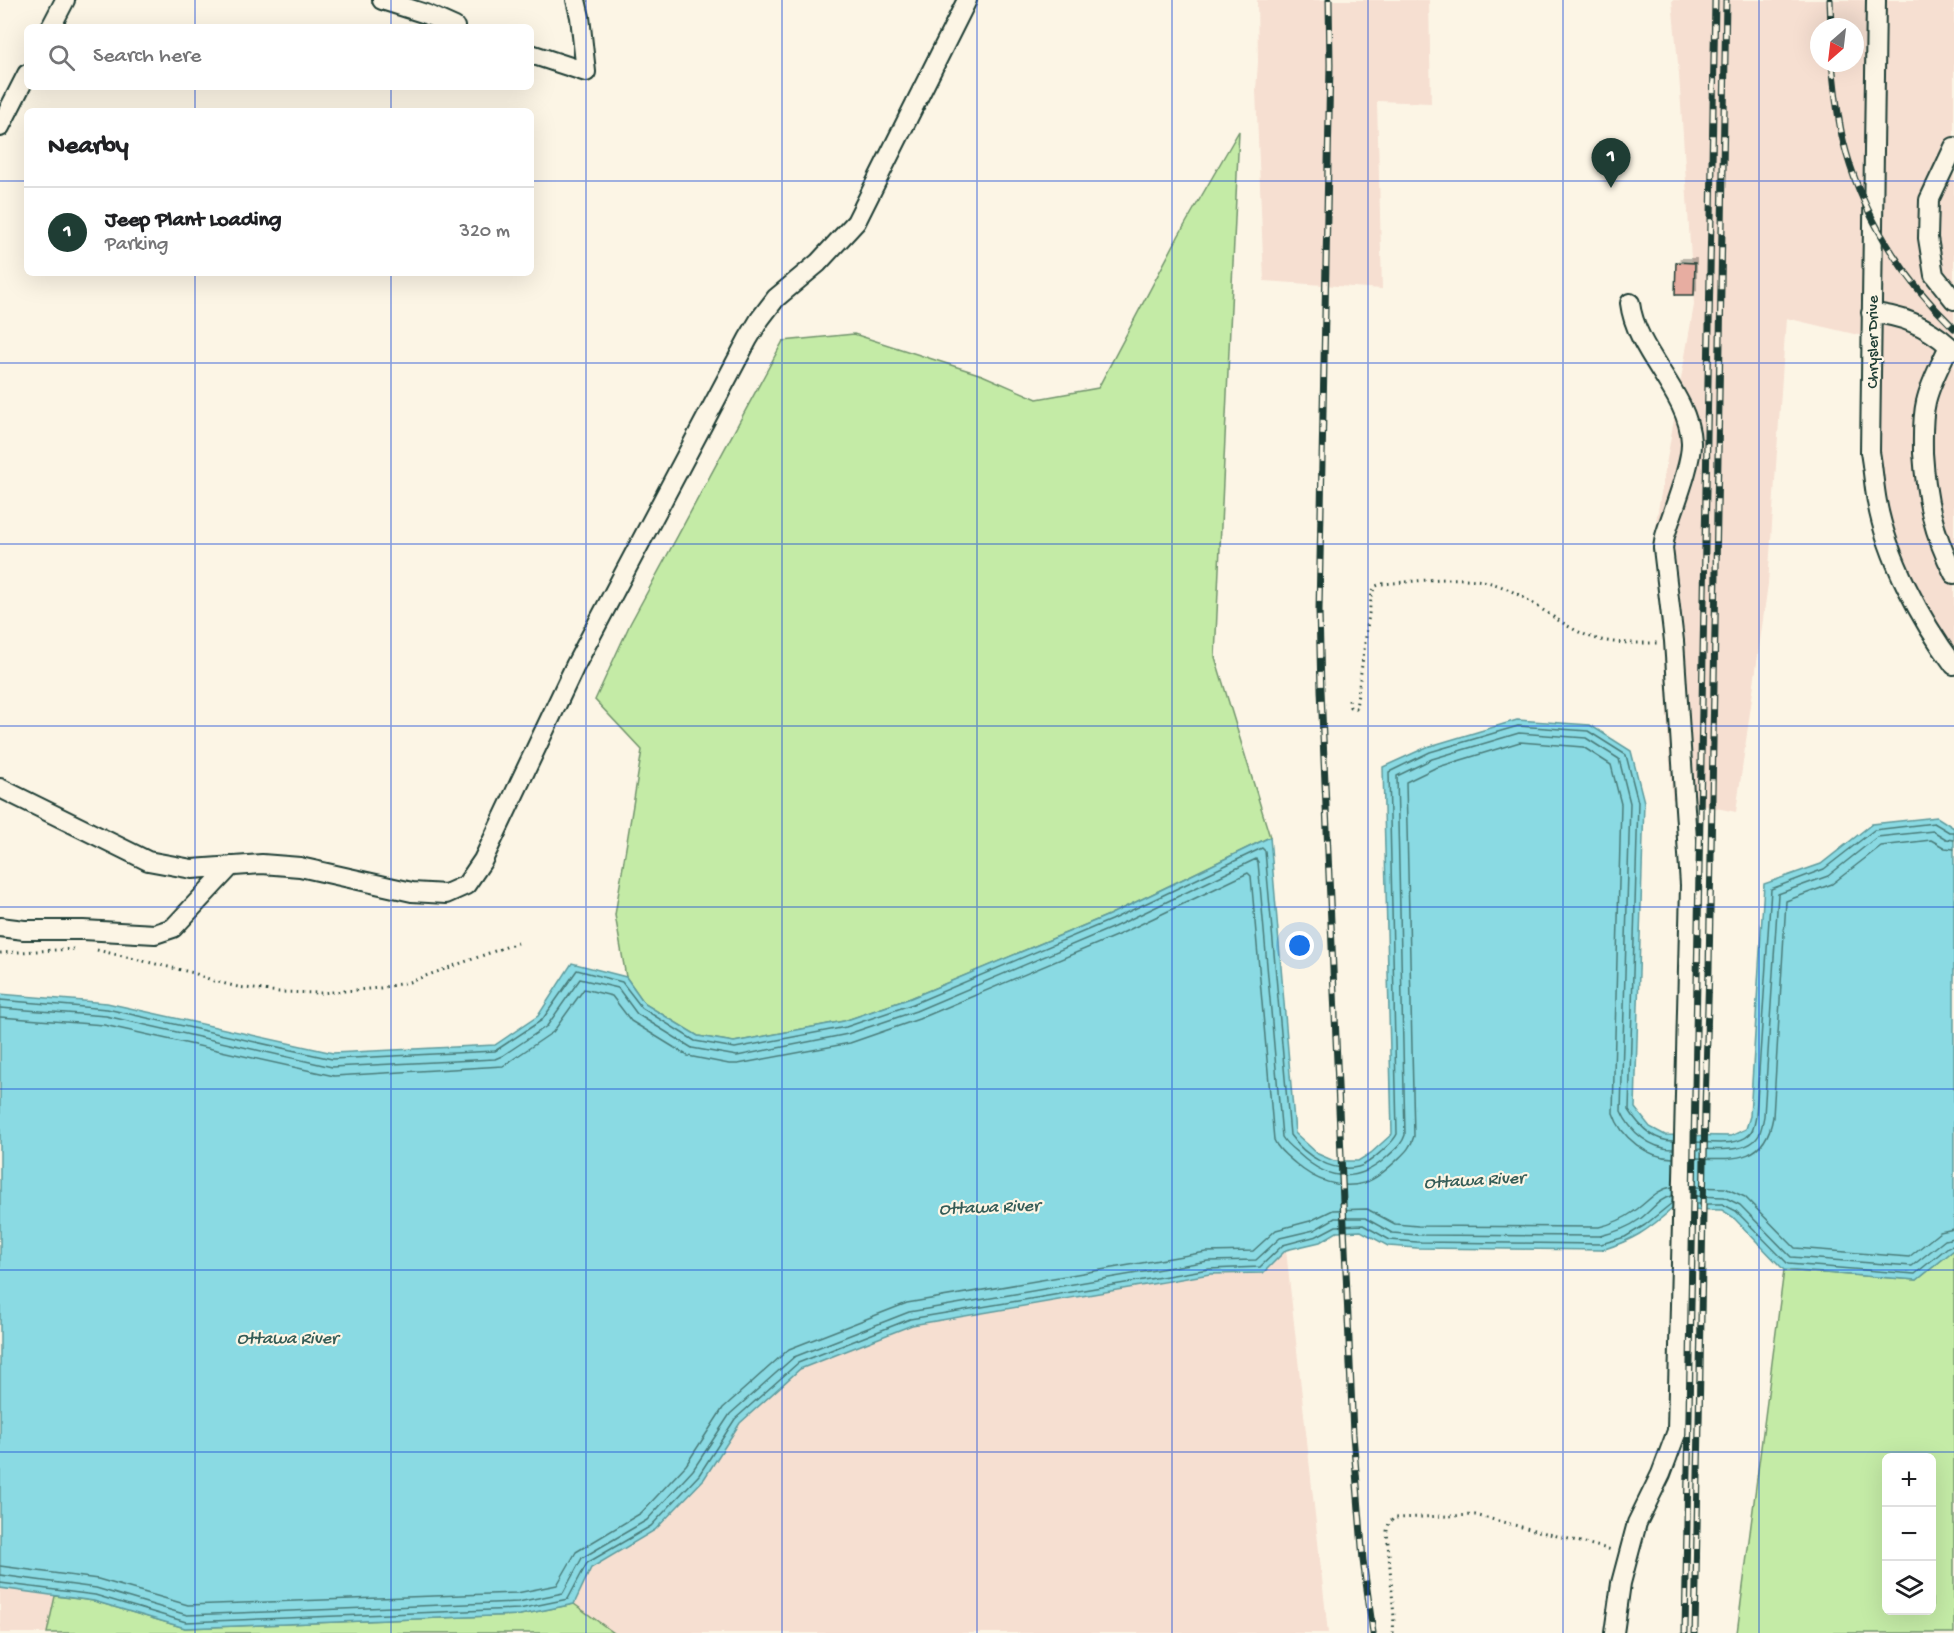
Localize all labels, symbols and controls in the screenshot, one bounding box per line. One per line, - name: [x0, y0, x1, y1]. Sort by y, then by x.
- north arrow: [1810, 18, 1864, 72]
- search box: [24, 24, 534, 90]
- icon: search: [45, 41, 78, 74]
- text: Search here: [93, 44, 201, 70]
- text: Nearby: [48, 132, 129, 163]
- pin: 1: [1592, 138, 1630, 188]
- text: Jeep Plant Loading: [105, 208, 282, 234]
- text: 1: [63, 221, 72, 244]
- text: 320 m: [460, 221, 510, 244]
- text: Parking: [105, 234, 168, 257]
- street label: Chrysler Drive: [1865, 295, 1884, 388]
- your location: [1285, 931, 1314, 960]
- water label: Ottawa River: [1423, 1168, 1529, 1195]
- water label: Ottawa River: [938, 1196, 1043, 1221]
- water label: Ottawa River: [237, 1329, 341, 1350]
- map controls: [1882, 1453, 1936, 1615]
- button: +: [1882, 1453, 1936, 1507]
- button: −: [1882, 1507, 1936, 1561]
- button: layers: [1882, 1561, 1936, 1615]

